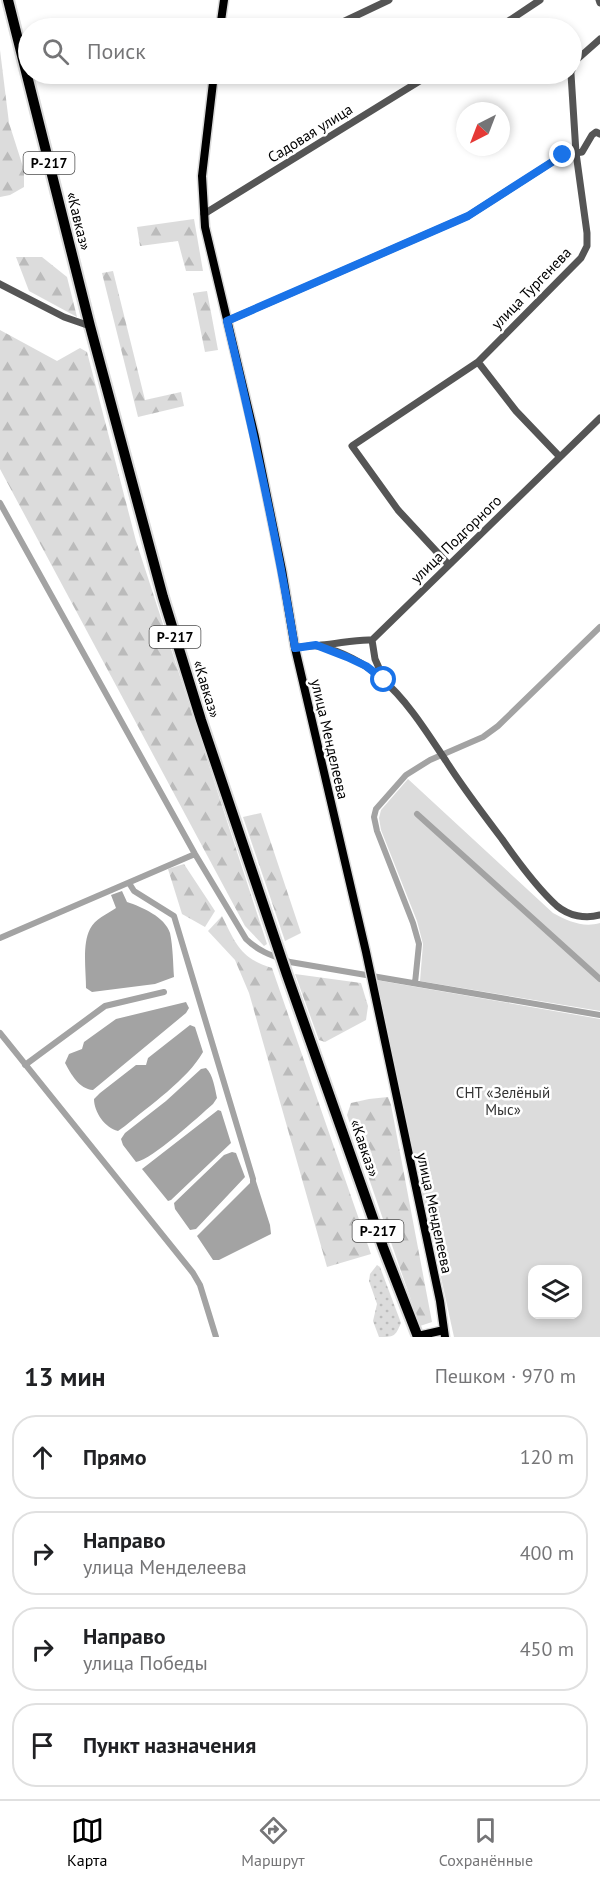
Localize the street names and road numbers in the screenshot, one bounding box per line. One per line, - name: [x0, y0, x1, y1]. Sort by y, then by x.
- street label: Садовая улица: [264, 99, 356, 167]
- road number: Р-217: [23, 152, 74, 174]
- street label: «Кавказ»: [63, 190, 95, 252]
- street label: улица Тургенева: [487, 243, 575, 333]
- street label: улица Подгорного: [407, 491, 505, 587]
- road number: Р-217: [150, 626, 201, 648]
- street label: «Кавказ»: [189, 658, 225, 720]
- street label: улица Менделеева: [307, 677, 353, 801]
- street label: «Кавказ»: [346, 1117, 384, 1179]
- street label: улица Менделеева: [413, 1151, 457, 1275]
- road number: Р-217: [352, 1220, 404, 1242]

